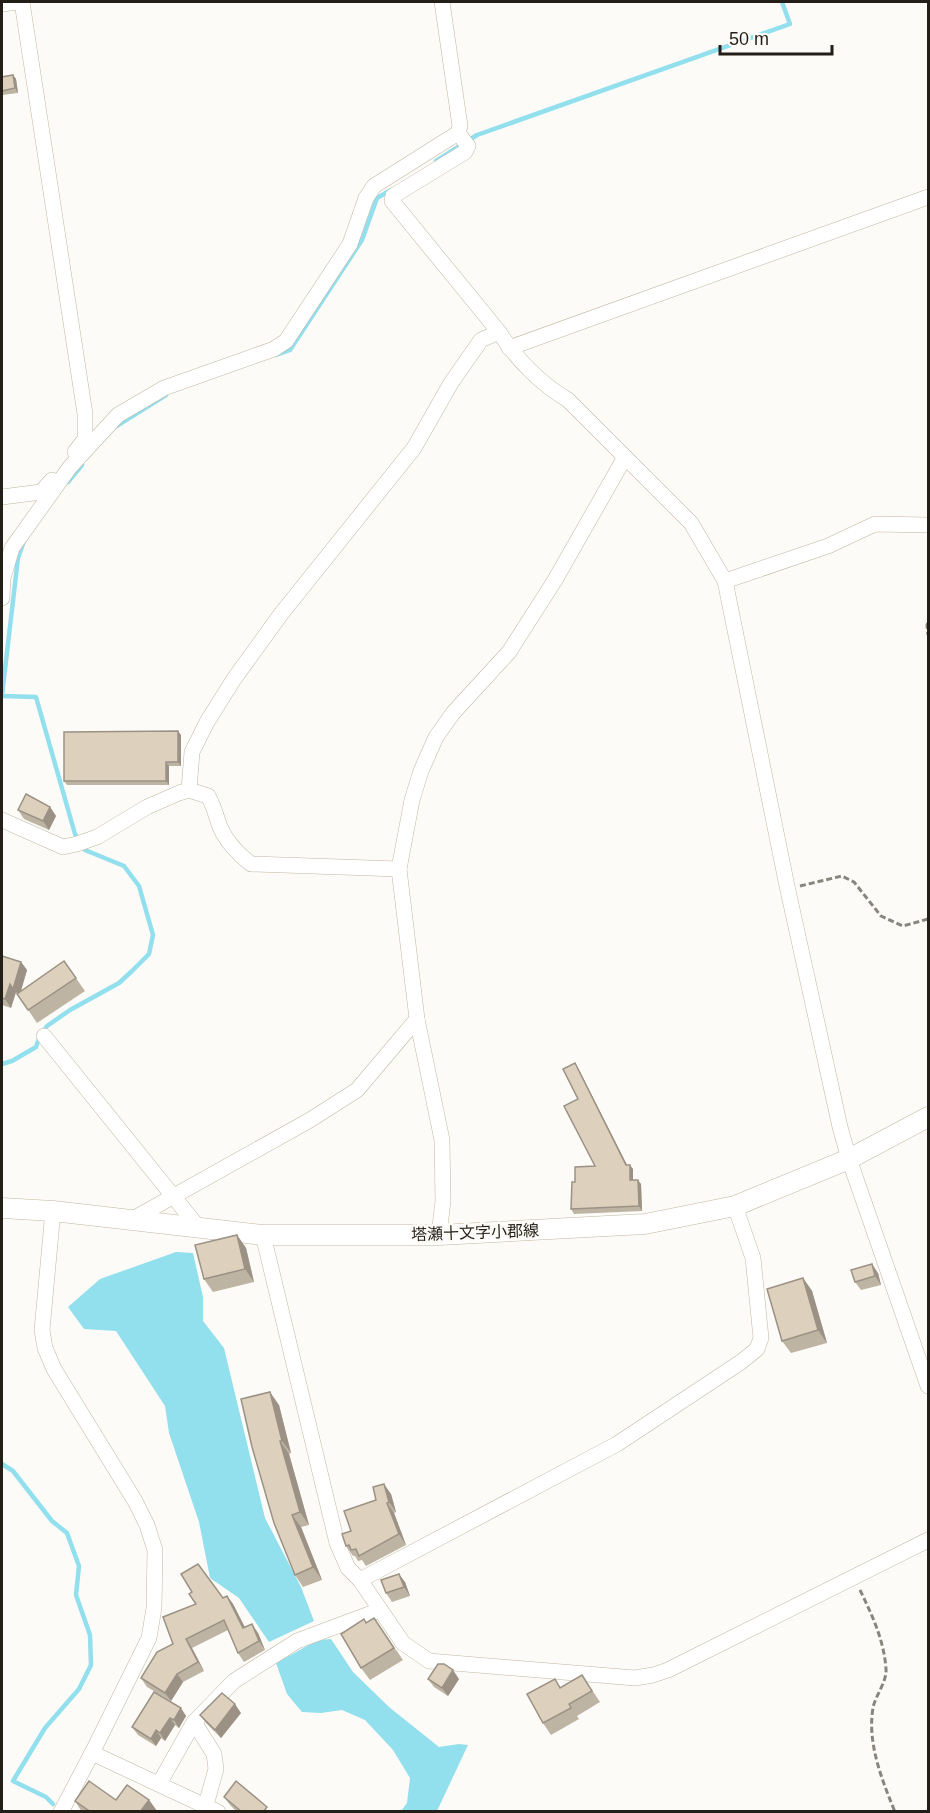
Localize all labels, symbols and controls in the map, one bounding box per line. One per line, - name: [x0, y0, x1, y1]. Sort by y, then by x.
- scale bar: [720, 18, 832, 56]
- text: 50 m: [729, 29, 769, 49]
- street label: 塔瀬十文字小郡線: [411, 1222, 539, 1243]

